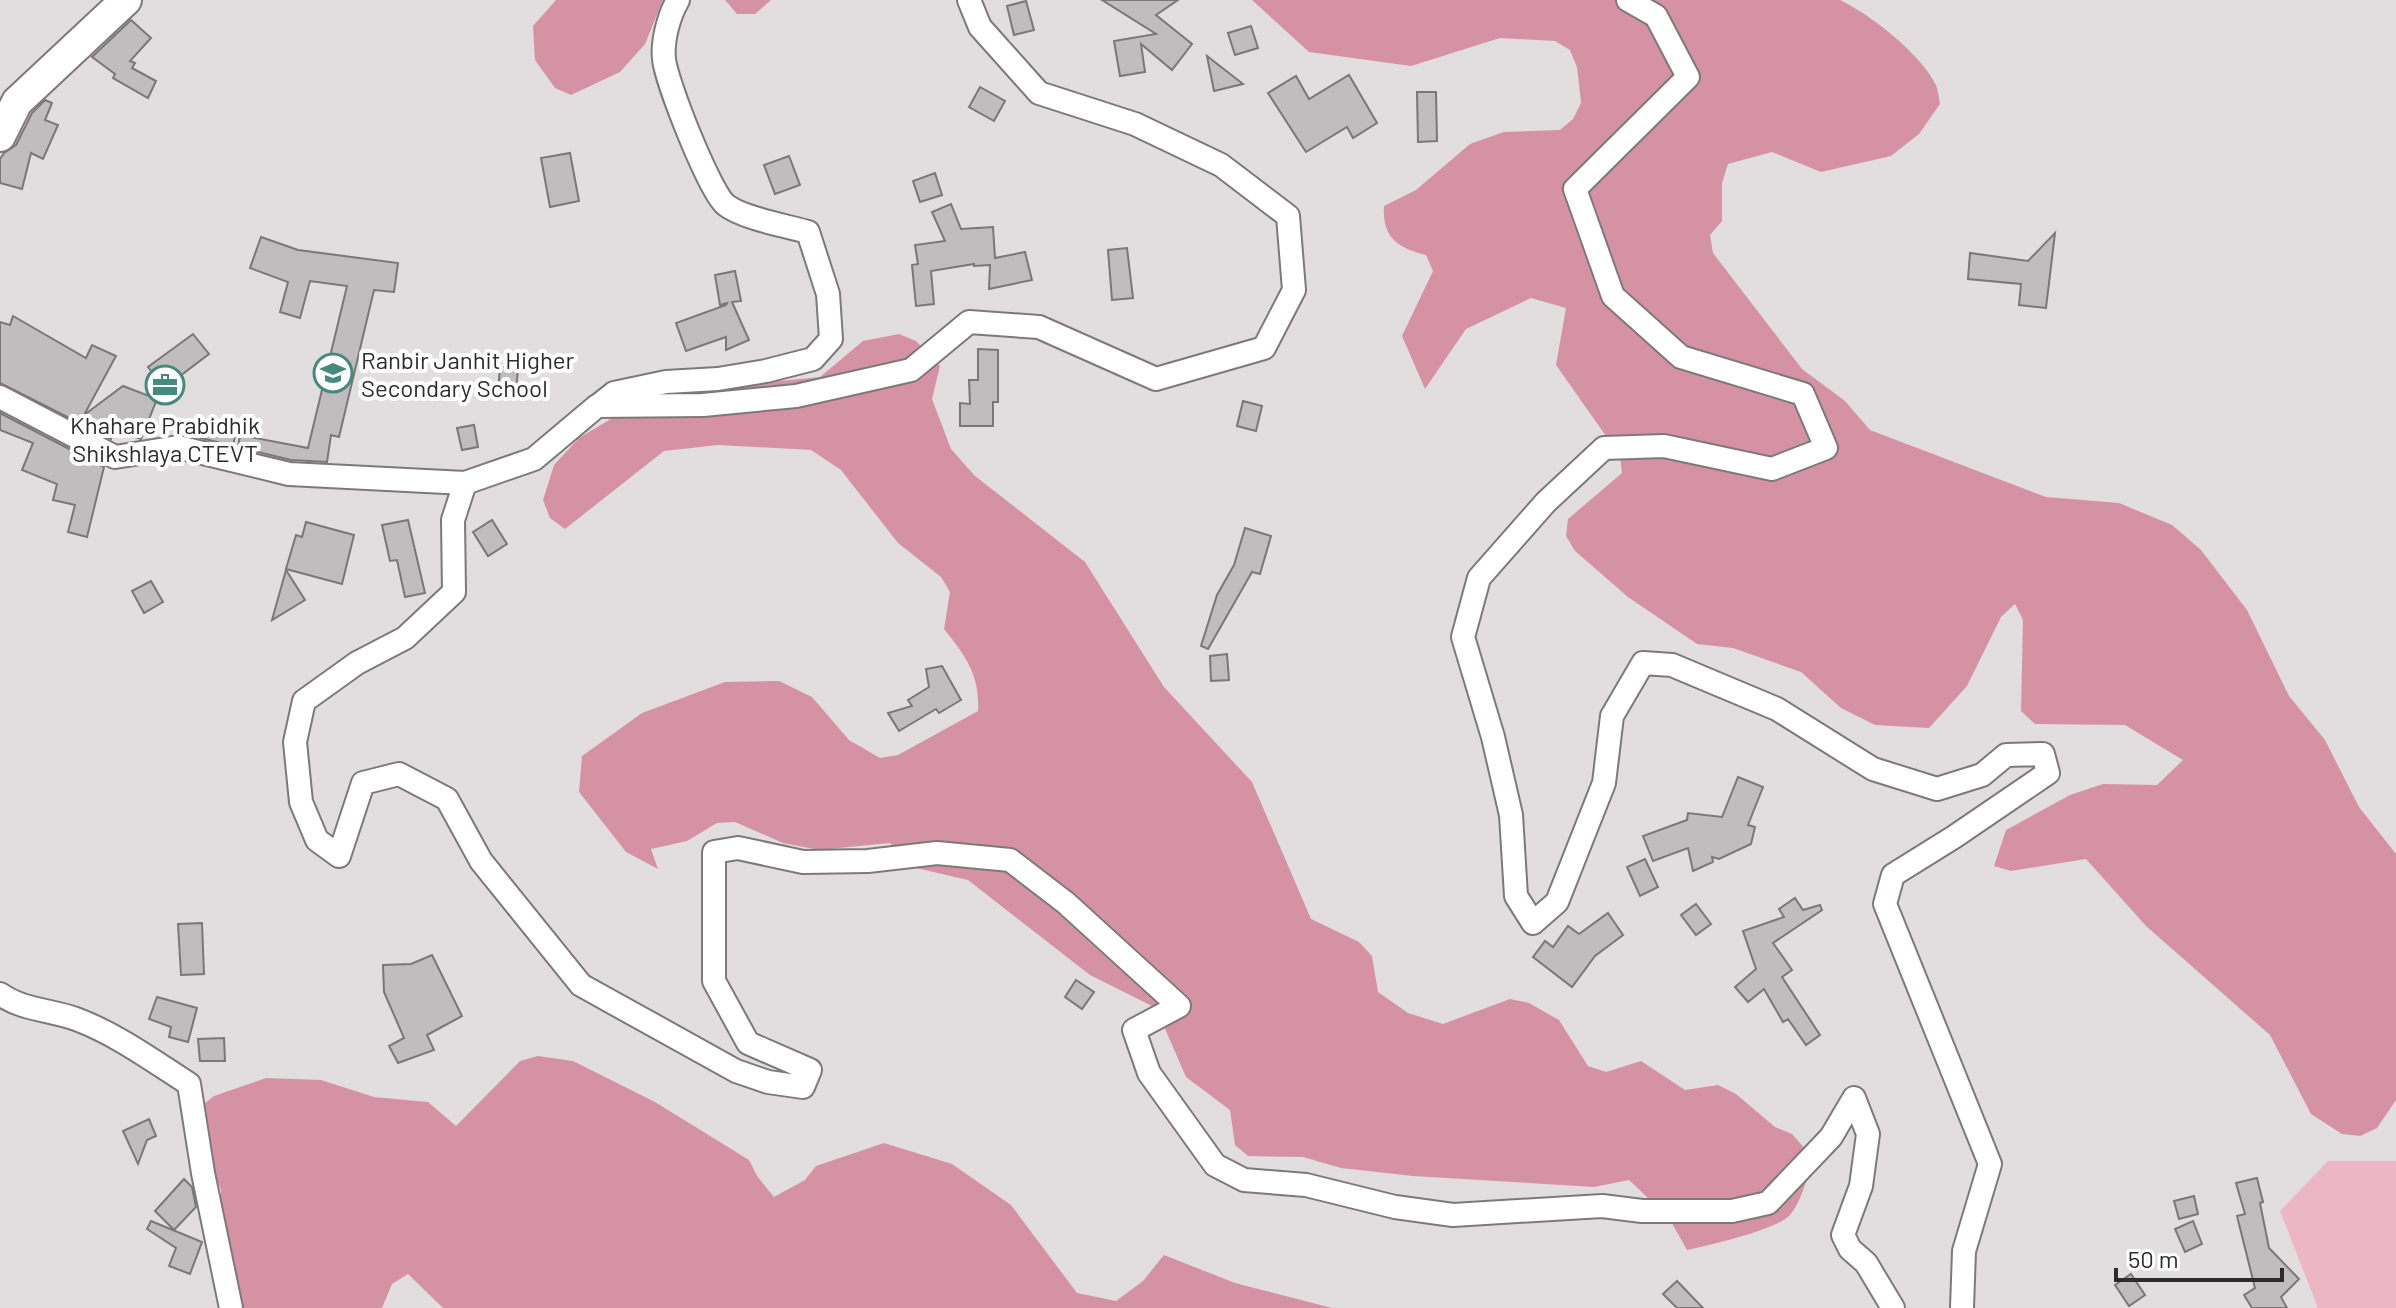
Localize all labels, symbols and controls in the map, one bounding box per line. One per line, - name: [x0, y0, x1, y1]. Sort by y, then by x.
- place label: Ranbir Janhit Higher Secondary School: [361, 345, 574, 402]
- school or university icon: Ranbir Janhit Higher Secondary School: [312, 352, 354, 394]
- office icon: Khahare Prabidhik Shikshlaya CTEVT: [144, 364, 186, 406]
- place label: Khahare Prabidhik Shikshlaya CTEVT: [70, 410, 260, 467]
- scale bar: [2116, 1232, 2282, 1282]
- text: 50 m: [2128, 1244, 2179, 1273]

